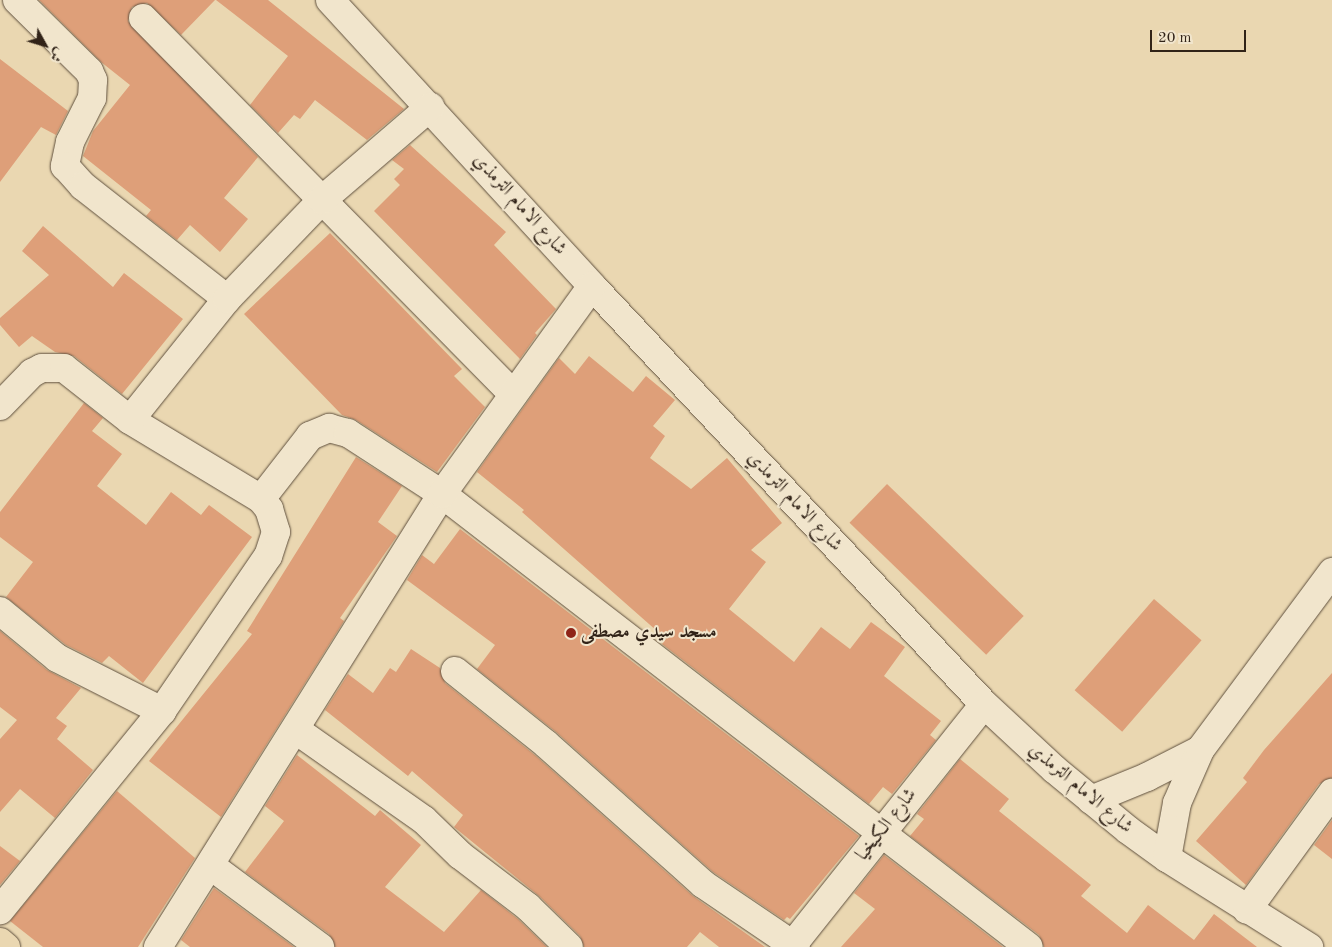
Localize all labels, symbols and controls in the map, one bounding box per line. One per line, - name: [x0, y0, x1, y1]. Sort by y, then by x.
- north arrow: [20, 20, 70, 70]
- scale bar: [1152, 20, 1248, 52]
- text: 20 m: [1158, 31, 1192, 46]
- text: ش: [47, 45, 66, 64]
- street label: شارع الامام الترمذي: [467, 149, 571, 261]
- street label: شارع الامام الترمذي: [742, 447, 846, 557]
- place label: مسجد سيدي مصطفى: [581, 622, 717, 644]
- marker: مسجد سيدي مصطفى: [565, 627, 577, 639]
- street label: شارع الامام الترمذي: [1023, 739, 1137, 839]
- street label: شارع الكيخيا: [852, 784, 922, 866]

